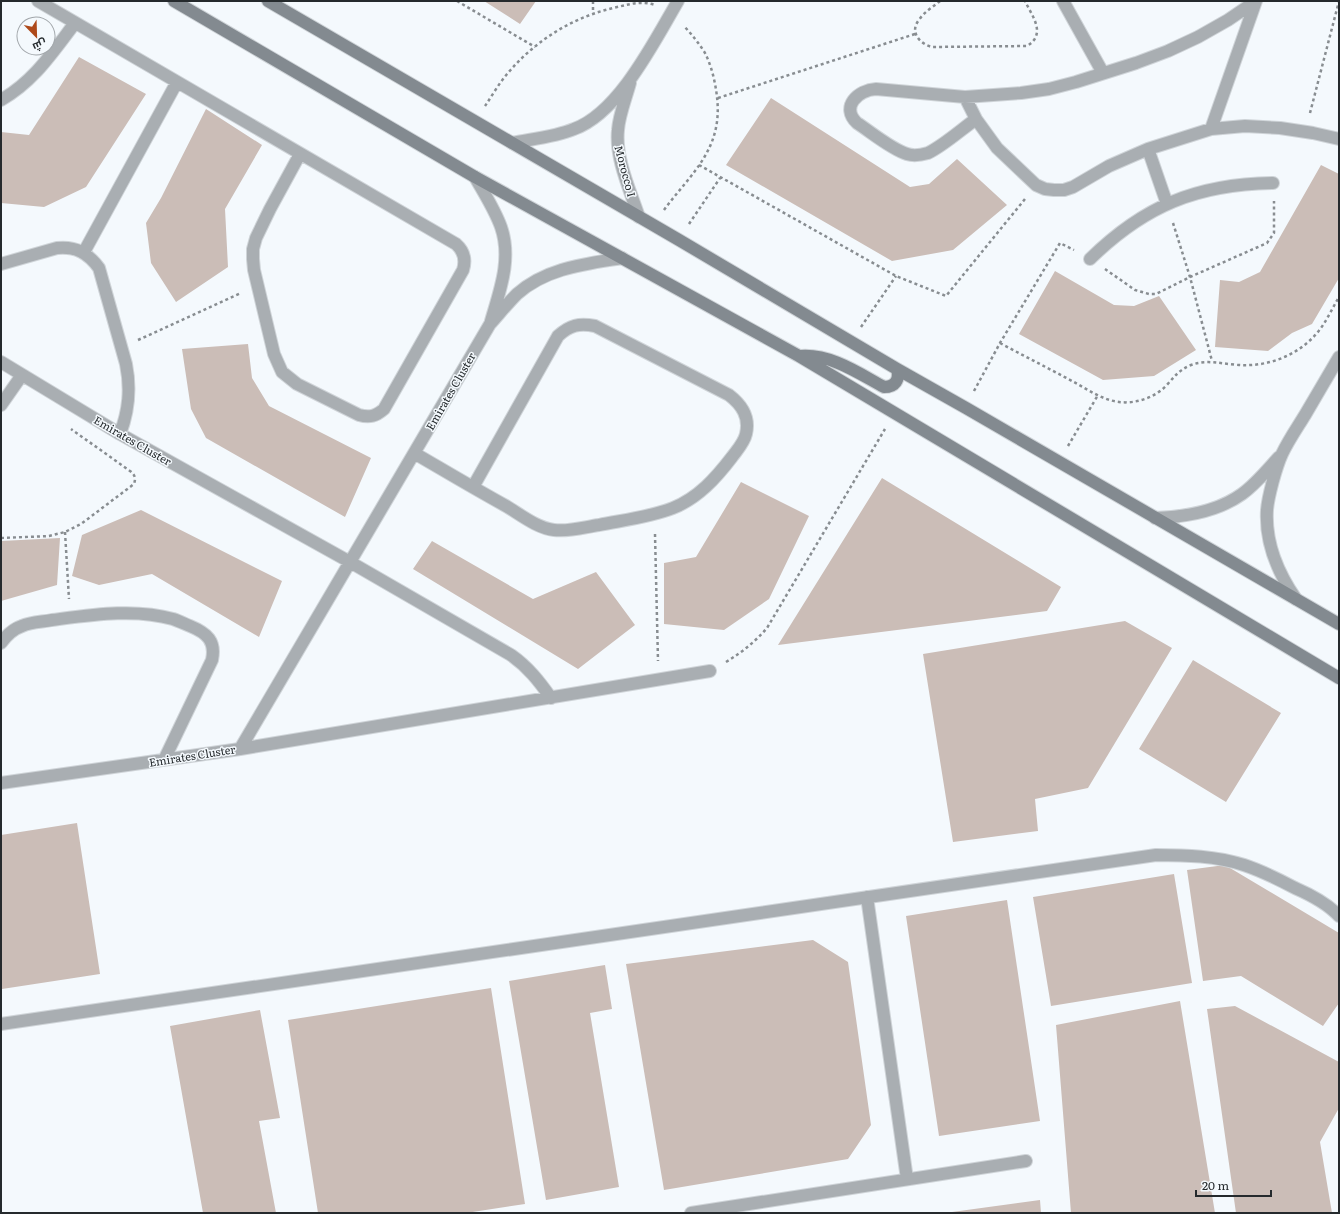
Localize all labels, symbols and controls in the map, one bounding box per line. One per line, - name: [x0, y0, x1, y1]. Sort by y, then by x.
- north arrow: [16, 16, 56, 56]
- text: ش: [31, 36, 50, 56]
- street label: Morocco I: [611, 143, 641, 199]
- street label: Emirates Cluster: [421, 348, 479, 433]
- street label: Emirates Cluster: [91, 411, 176, 469]
- street label: Emirates Cluster: [148, 740, 237, 770]
- scale bar: [1196, 1172, 1271, 1198]
- text: 20 m: [1202, 1176, 1229, 1194]

